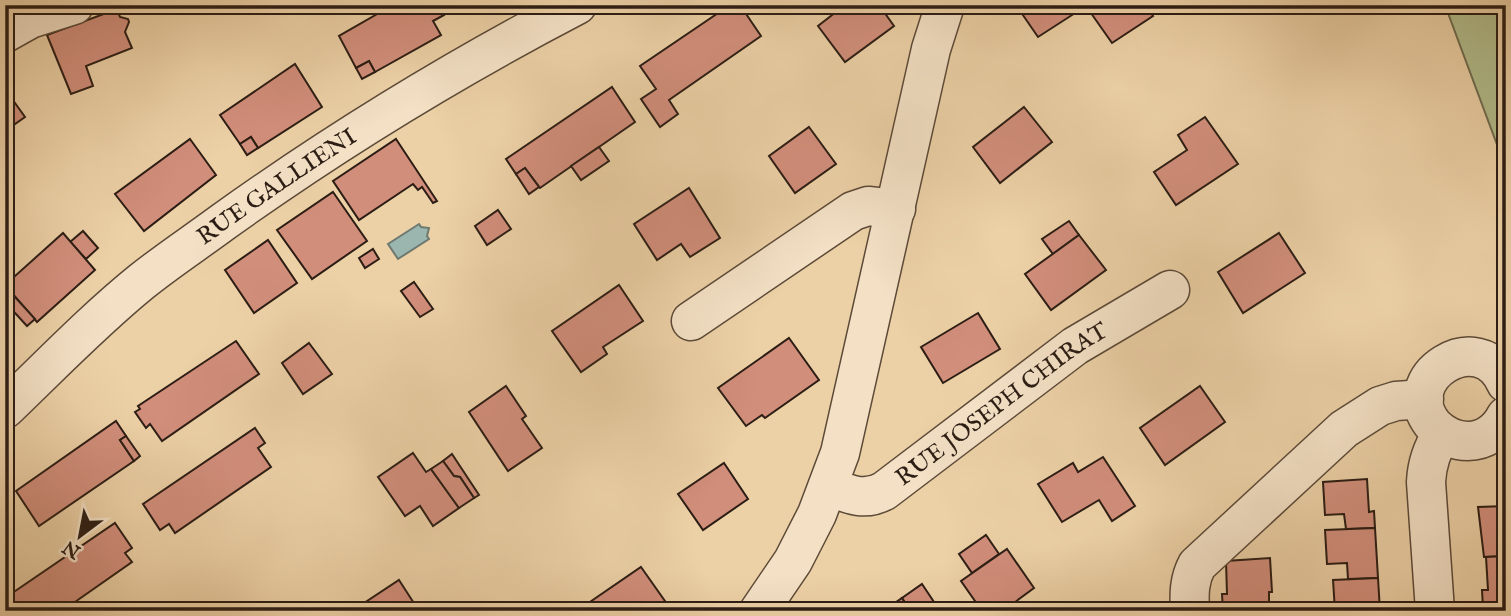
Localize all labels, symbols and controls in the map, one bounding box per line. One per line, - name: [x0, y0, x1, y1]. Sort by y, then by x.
- street label: RUE GALLIENI: [191, 122, 363, 253]
- street label: RUE JOSEPH CHIRAT: [890, 316, 1114, 494]
- north arrow: [46, 500, 116, 570]
- text: N: [58, 534, 86, 564]

